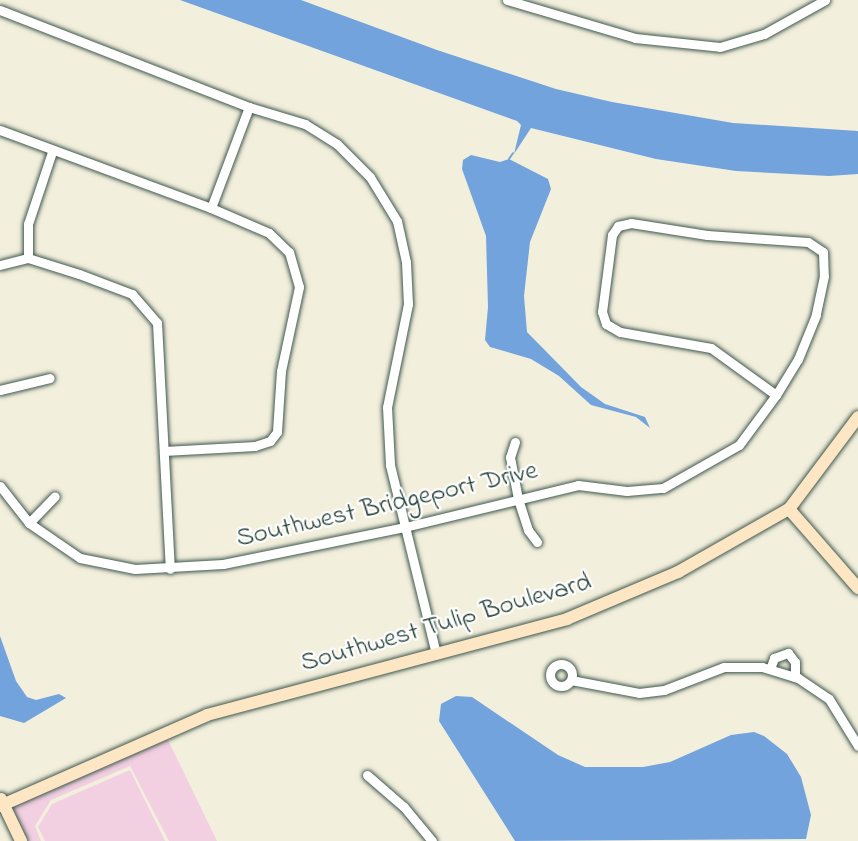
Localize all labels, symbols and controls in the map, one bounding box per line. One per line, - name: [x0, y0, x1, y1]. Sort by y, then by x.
- street label: Southwest Bridgeport Drive: [233, 455, 541, 555]
- street label: Southwest Tulip Boulevard: [297, 566, 595, 680]

